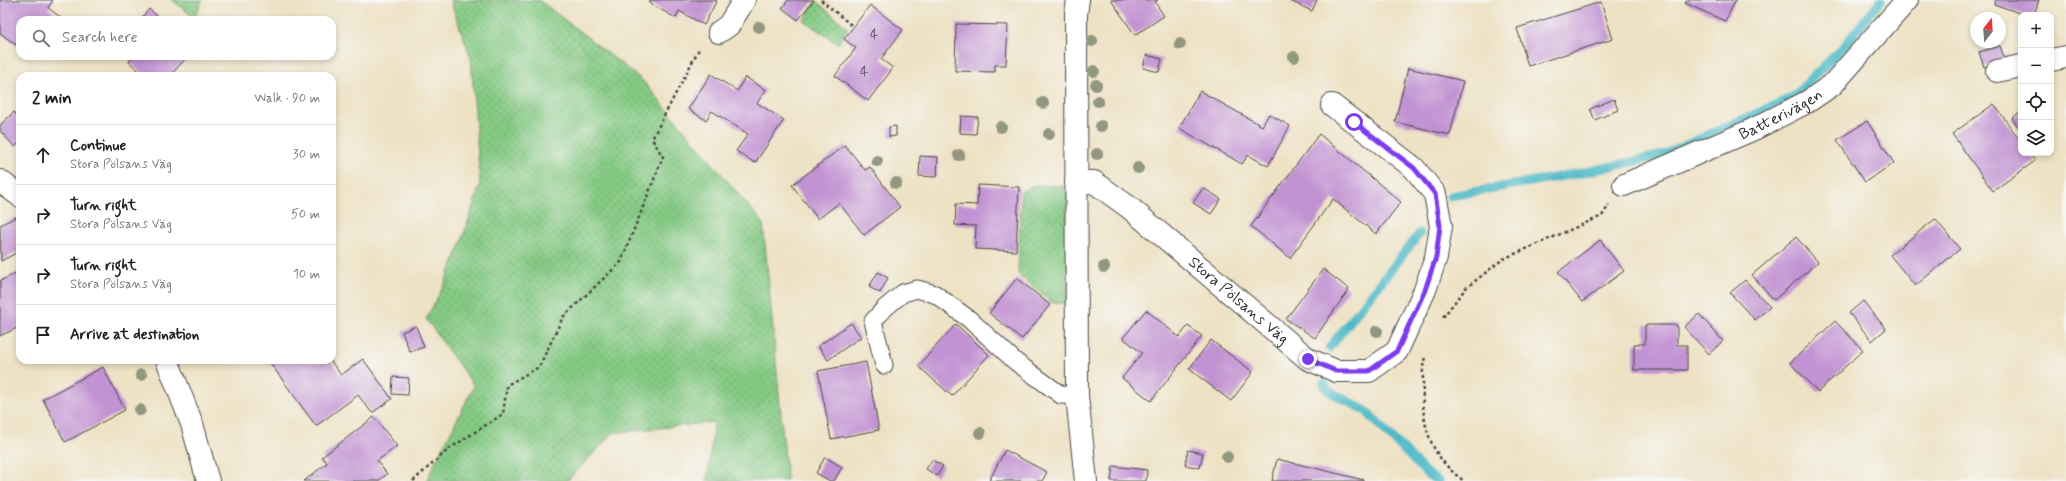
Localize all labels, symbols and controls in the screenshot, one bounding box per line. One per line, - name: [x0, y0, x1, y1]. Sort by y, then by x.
- north arrow: [1970, 12, 2006, 48]
- map controls: [2018, 12, 2054, 156]
- button: +: [2018, 12, 2054, 48]
- search box: [16, 16, 336, 60]
- house number: 4: [870, 26, 878, 44]
- icon: search: [30, 27, 52, 49]
- text: Search here: [62, 28, 138, 48]
- button: −: [2018, 48, 2054, 84]
- house number: 4: [860, 63, 868, 81]
- street label: Batterivägen: [1736, 84, 1827, 145]
- button: locate: [2018, 84, 2054, 120]
- text: 2 min: [32, 87, 72, 109]
- text: Walk · 90 m: [254, 90, 320, 107]
- route start: [1345, 113, 1363, 131]
- button: layers: [2018, 120, 2054, 156]
- text: Continue: [70, 136, 126, 156]
- icon: ahead: [32, 144, 54, 166]
- text: 30 m: [293, 146, 320, 163]
- text: Stora Pölsans Väg: [70, 156, 172, 173]
- text: Turn right: [70, 196, 137, 216]
- icon: right: [32, 204, 54, 226]
- text: 50 m: [291, 206, 320, 223]
- text: Stora Pölsans Väg: [70, 216, 172, 233]
- street label: Stora Pölsans Väg: [1184, 252, 1293, 349]
- text: Turn right: [70, 256, 137, 276]
- icon: right: [32, 264, 54, 286]
- text: 10 m: [293, 266, 320, 283]
- text: Stora Pölsans Väg: [70, 276, 172, 293]
- icon: arrive: [32, 324, 54, 346]
- text: Arrive at destination: [70, 325, 199, 345]
- route end: [1299, 350, 1317, 368]

